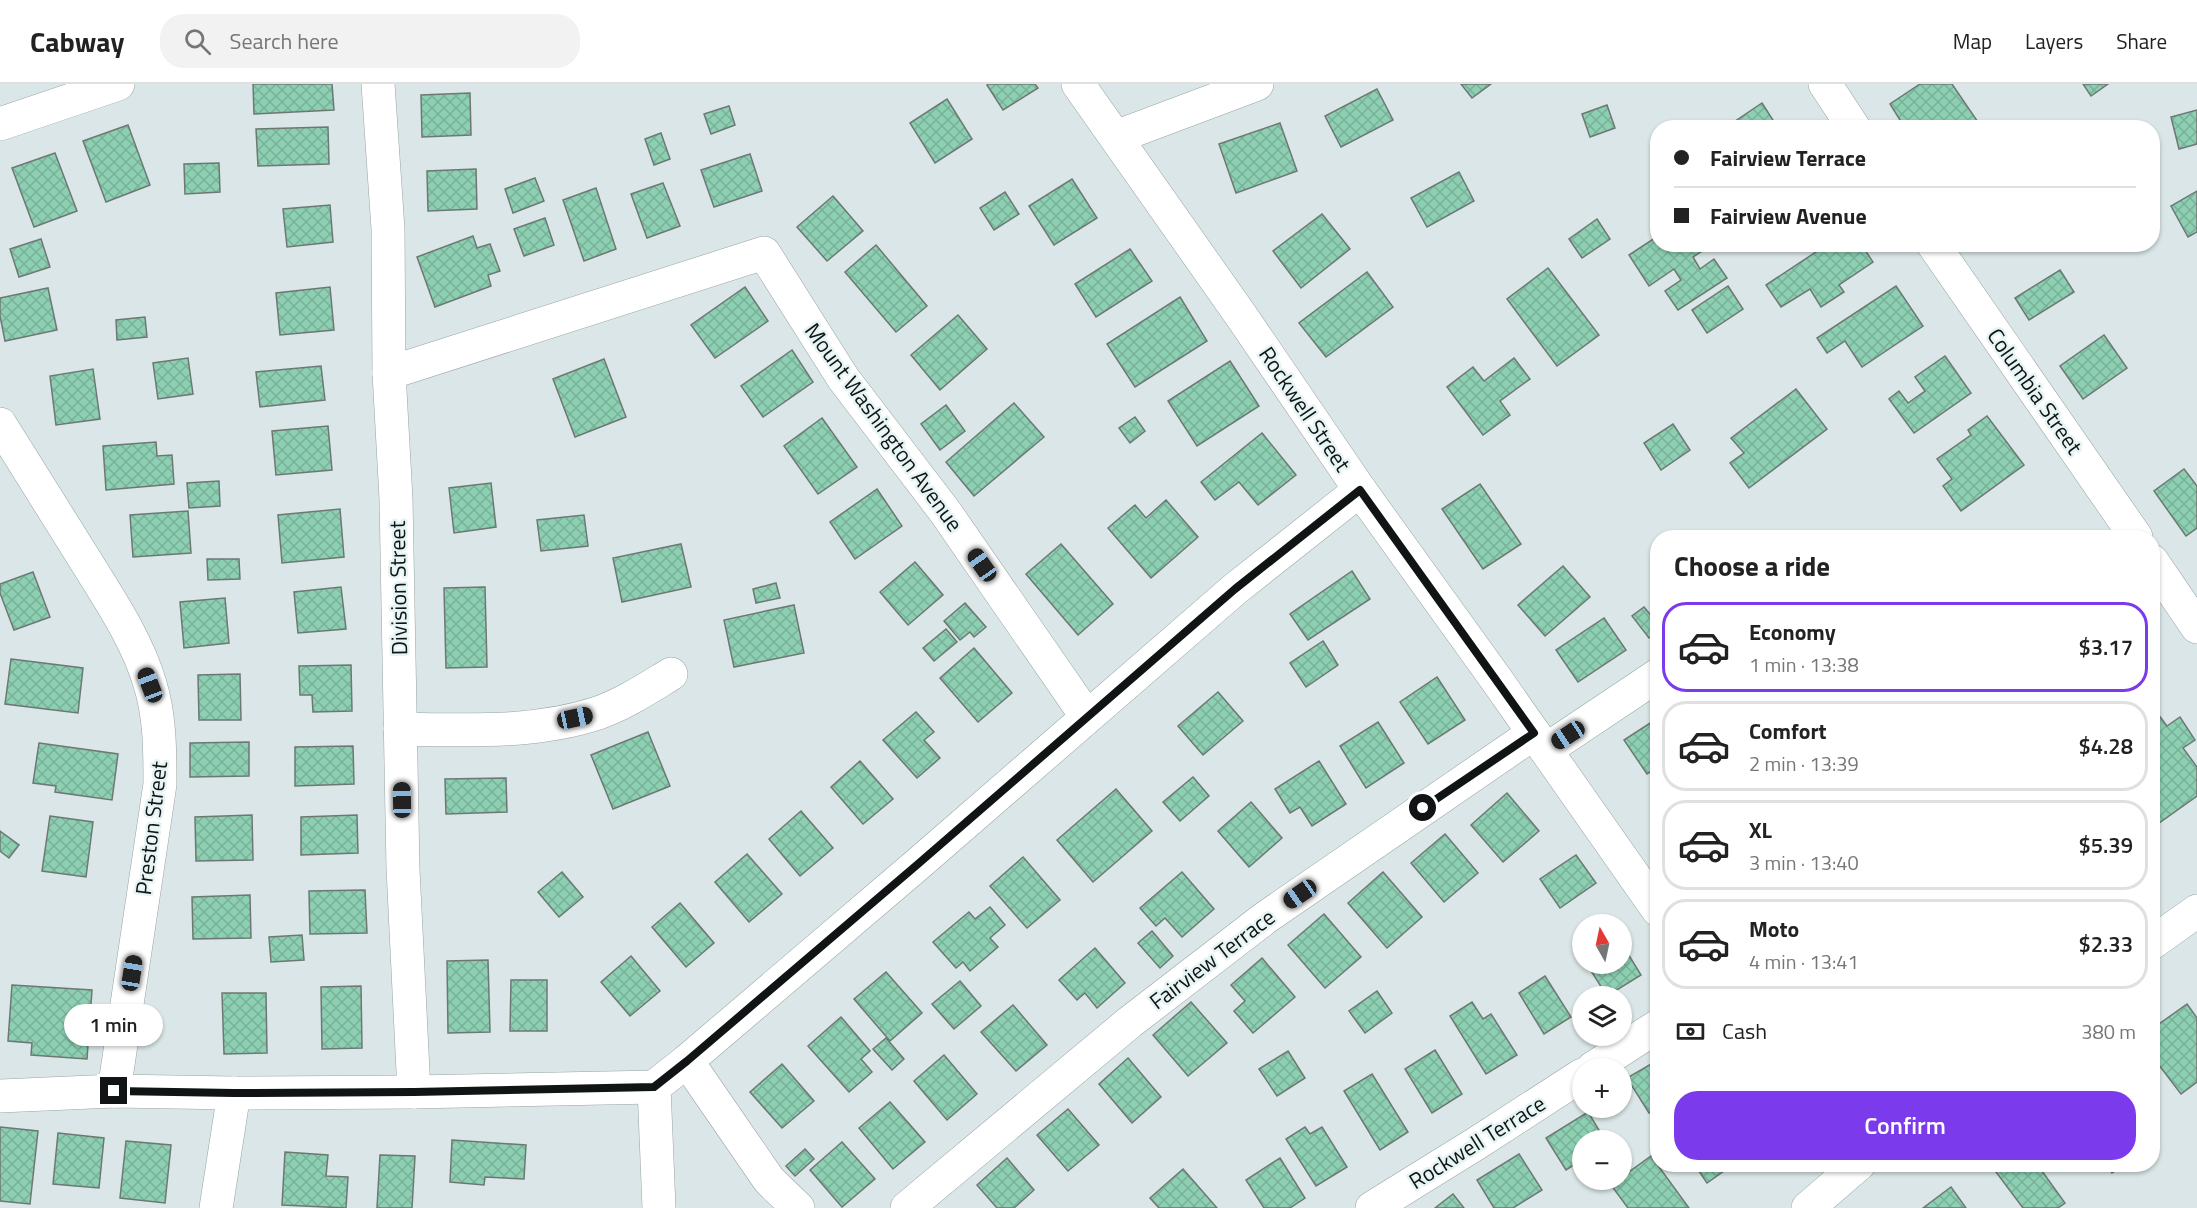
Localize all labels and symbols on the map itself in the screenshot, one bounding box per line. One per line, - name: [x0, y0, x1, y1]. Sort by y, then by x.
- street label: Mount Washington Avenue: [796, 315, 972, 539]
- street label: Columbia Street: [1979, 321, 2091, 461]
- street label: Rockwell Street: [1250, 340, 1360, 479]
- street label: Division Street: [380, 520, 416, 656]
- car: [964, 545, 1000, 585]
- car: [135, 665, 165, 705]
- car: [556, 705, 594, 731]
- car: [1548, 718, 1588, 752]
- street label: Preston Street: [126, 759, 176, 897]
- car: [393, 782, 411, 818]
- route start: [1409, 794, 1436, 821]
- car: [1280, 876, 1320, 912]
- street label: Fairview Terrace: [1142, 900, 1282, 1018]
- north arrow: [1572, 914, 1632, 974]
- car: [120, 954, 144, 992]
- callout: 1 min: [64, 1004, 164, 1046]
- route end: [100, 1077, 127, 1104]
- street label: Rockwell Terrace: [1402, 1086, 1552, 1198]

